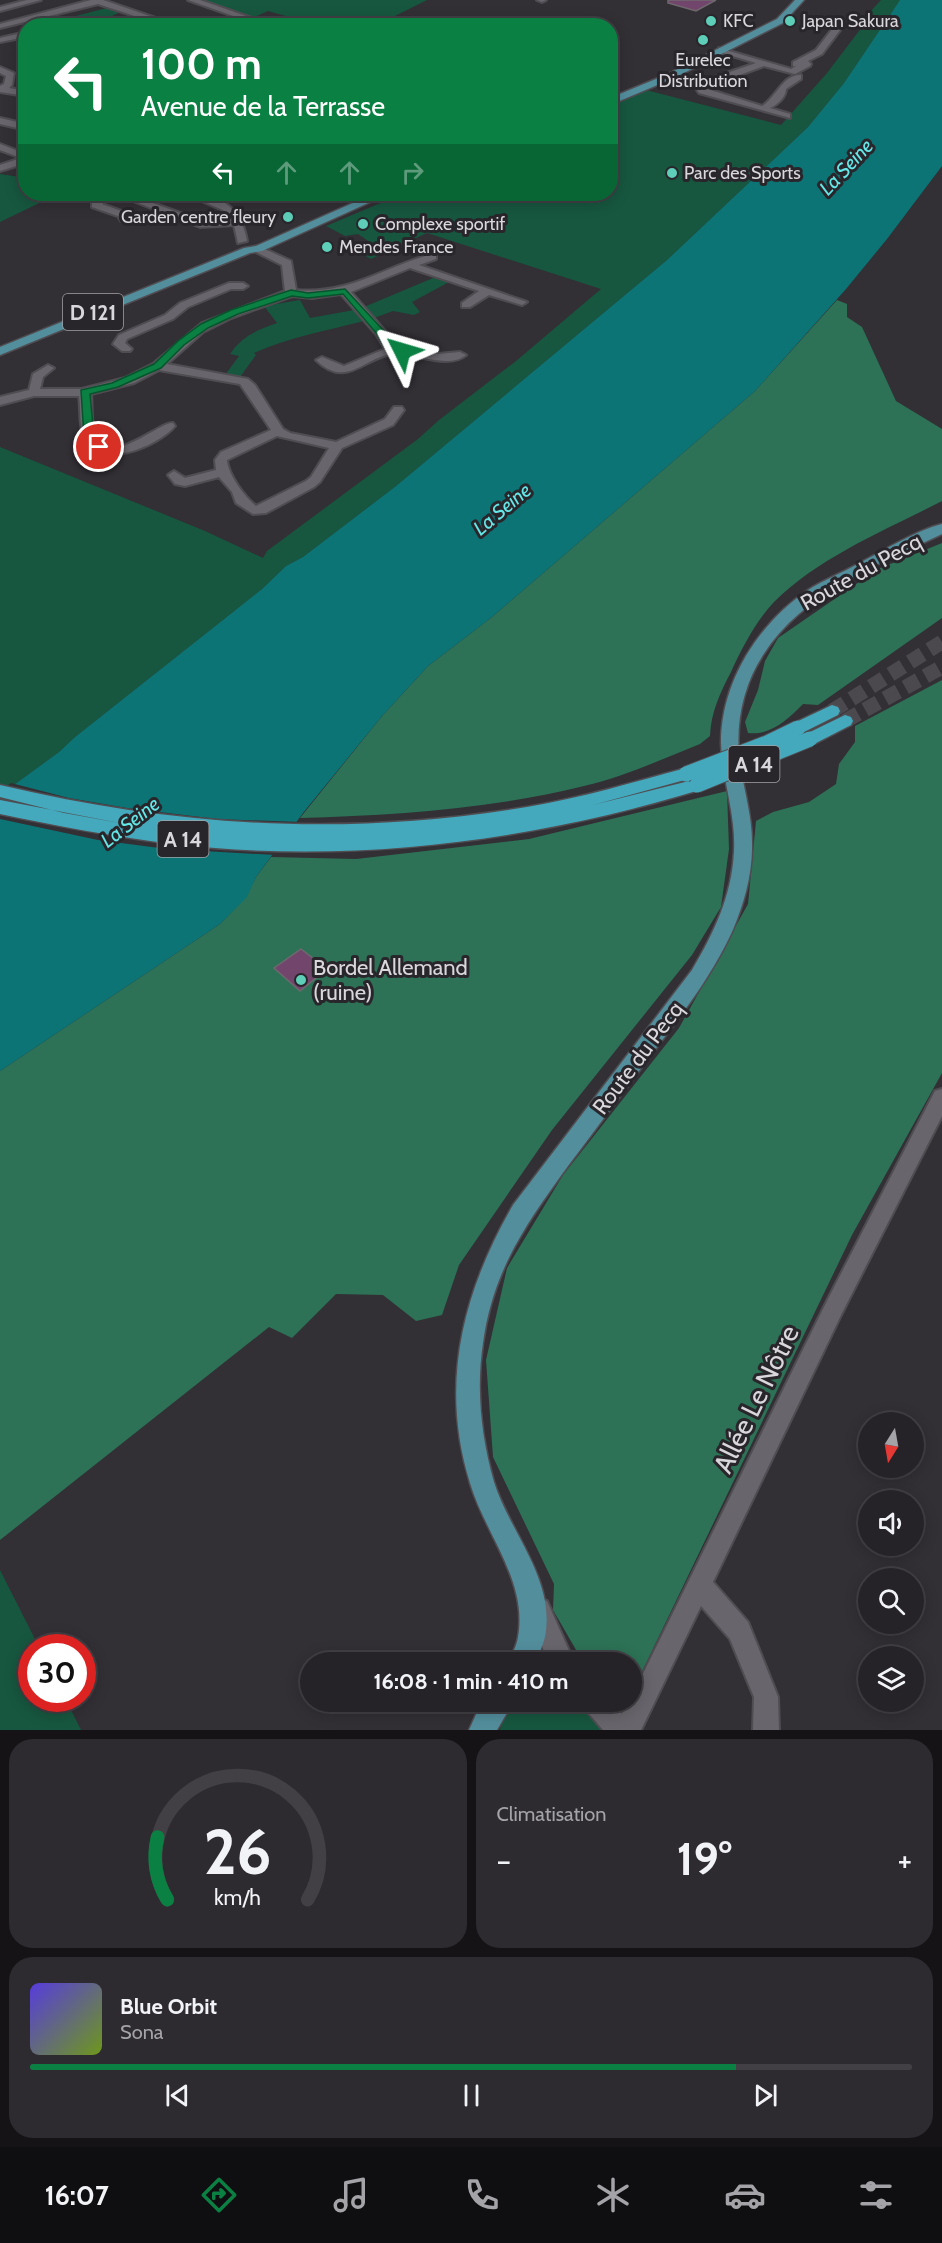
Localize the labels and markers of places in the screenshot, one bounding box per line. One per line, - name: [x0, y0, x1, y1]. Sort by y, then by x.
- place label: KFC: [723, 10, 754, 32]
- place label: Japan Sakura: [801, 10, 899, 32]
- marker: KFC: [704, 14, 718, 28]
- marker: Japan Sakura: [783, 14, 797, 28]
- marker: Eurelec Distribution: [696, 33, 710, 47]
- place label: Eurelec Distribution: [658, 49, 748, 92]
- place label: Parc des Sports: [684, 162, 801, 184]
- marker: Parc des Sports: [665, 166, 679, 180]
- place label: Garden centre fleury: [121, 206, 276, 228]
- marker: Garden centre fleury: [281, 210, 295, 224]
- place label: Complexe sportif: [375, 213, 505, 235]
- marker: Complexe sportif: [356, 217, 370, 231]
- place label: Mendes France: [339, 236, 454, 258]
- marker: Mendes France: [320, 240, 334, 254]
- pin: [73, 421, 124, 472]
- place label: Bordel Allemand (ruine): [313, 954, 468, 1006]
- marker: Bordel Allemand (ruine): [294, 973, 308, 987]

